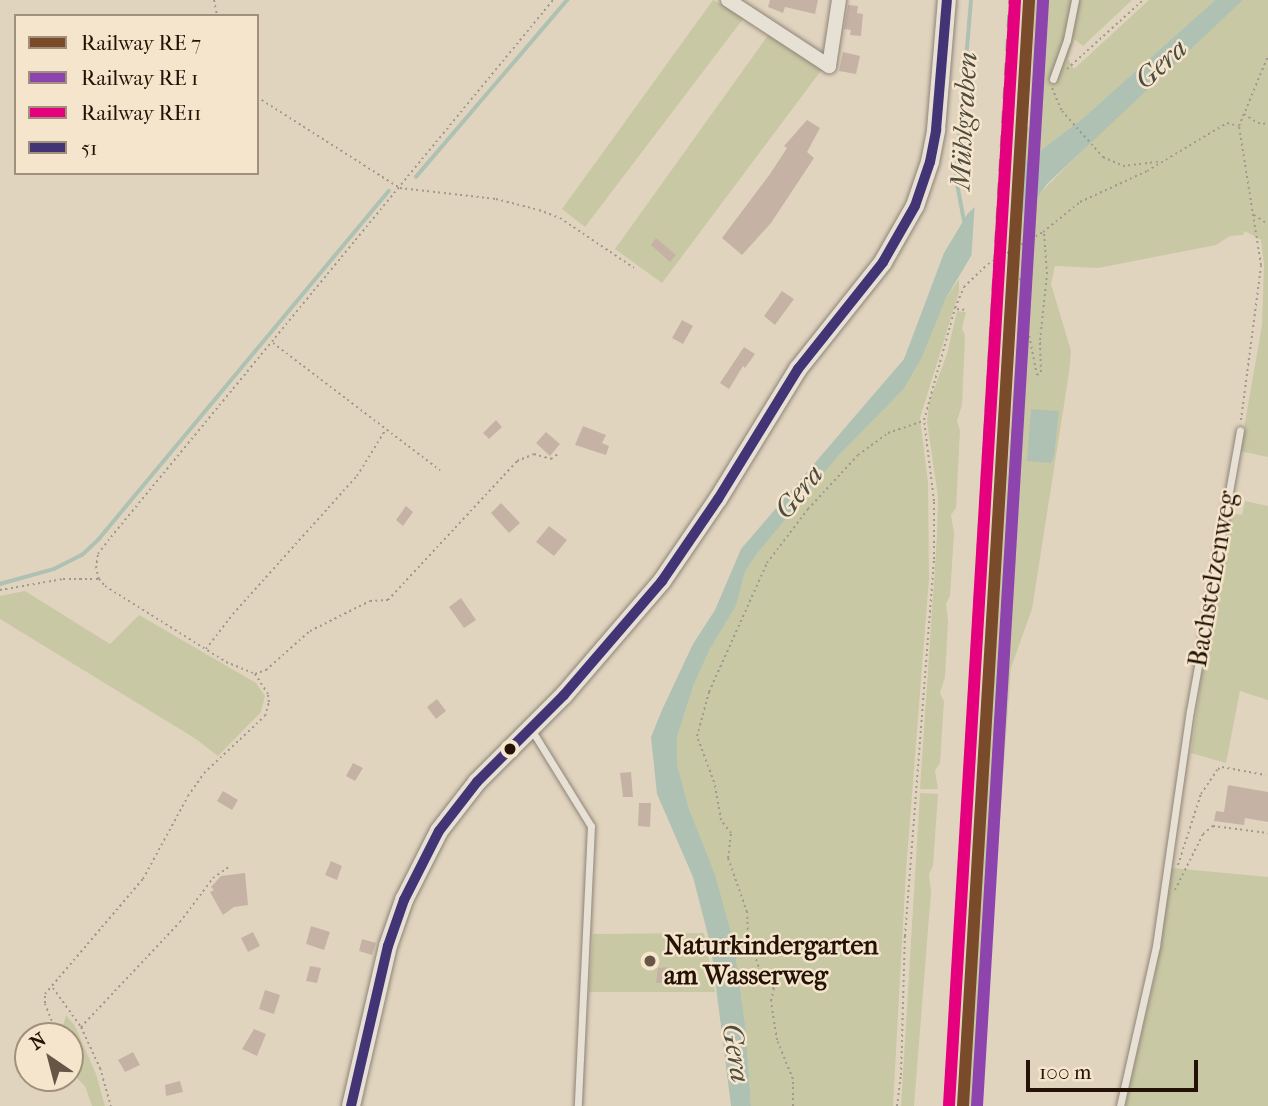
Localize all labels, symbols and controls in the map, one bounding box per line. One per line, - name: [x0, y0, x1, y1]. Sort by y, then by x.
- legend: [14, 14, 259, 175]
- text: Railway RE 7: [81, 31, 201, 55]
- water label: Gera: [1128, 32, 1194, 96]
- water label: Mühlgraben: [944, 51, 984, 191]
- text: Railway RE 1: [81, 66, 199, 90]
- text: Railway RE11: [81, 101, 202, 125]
- text: 51: [81, 136, 98, 160]
- water label: Gera: [767, 458, 831, 526]
- street label: Bachstelzenweg: [1182, 489, 1244, 669]
- unlabelled marker: [503, 742, 517, 756]
- place label: Naturkindergarten am Wasserweg: [664, 930, 878, 992]
- marker: Naturkindergarten am Wasserweg: [642, 953, 658, 969]
- water label: Gera: [715, 1021, 757, 1085]
- north arrow: [14, 1022, 84, 1092]
- text: N: [26, 1028, 50, 1055]
- scale bar: [1030, 1046, 1202, 1090]
- text: 100 m: [1039, 1060, 1092, 1084]

